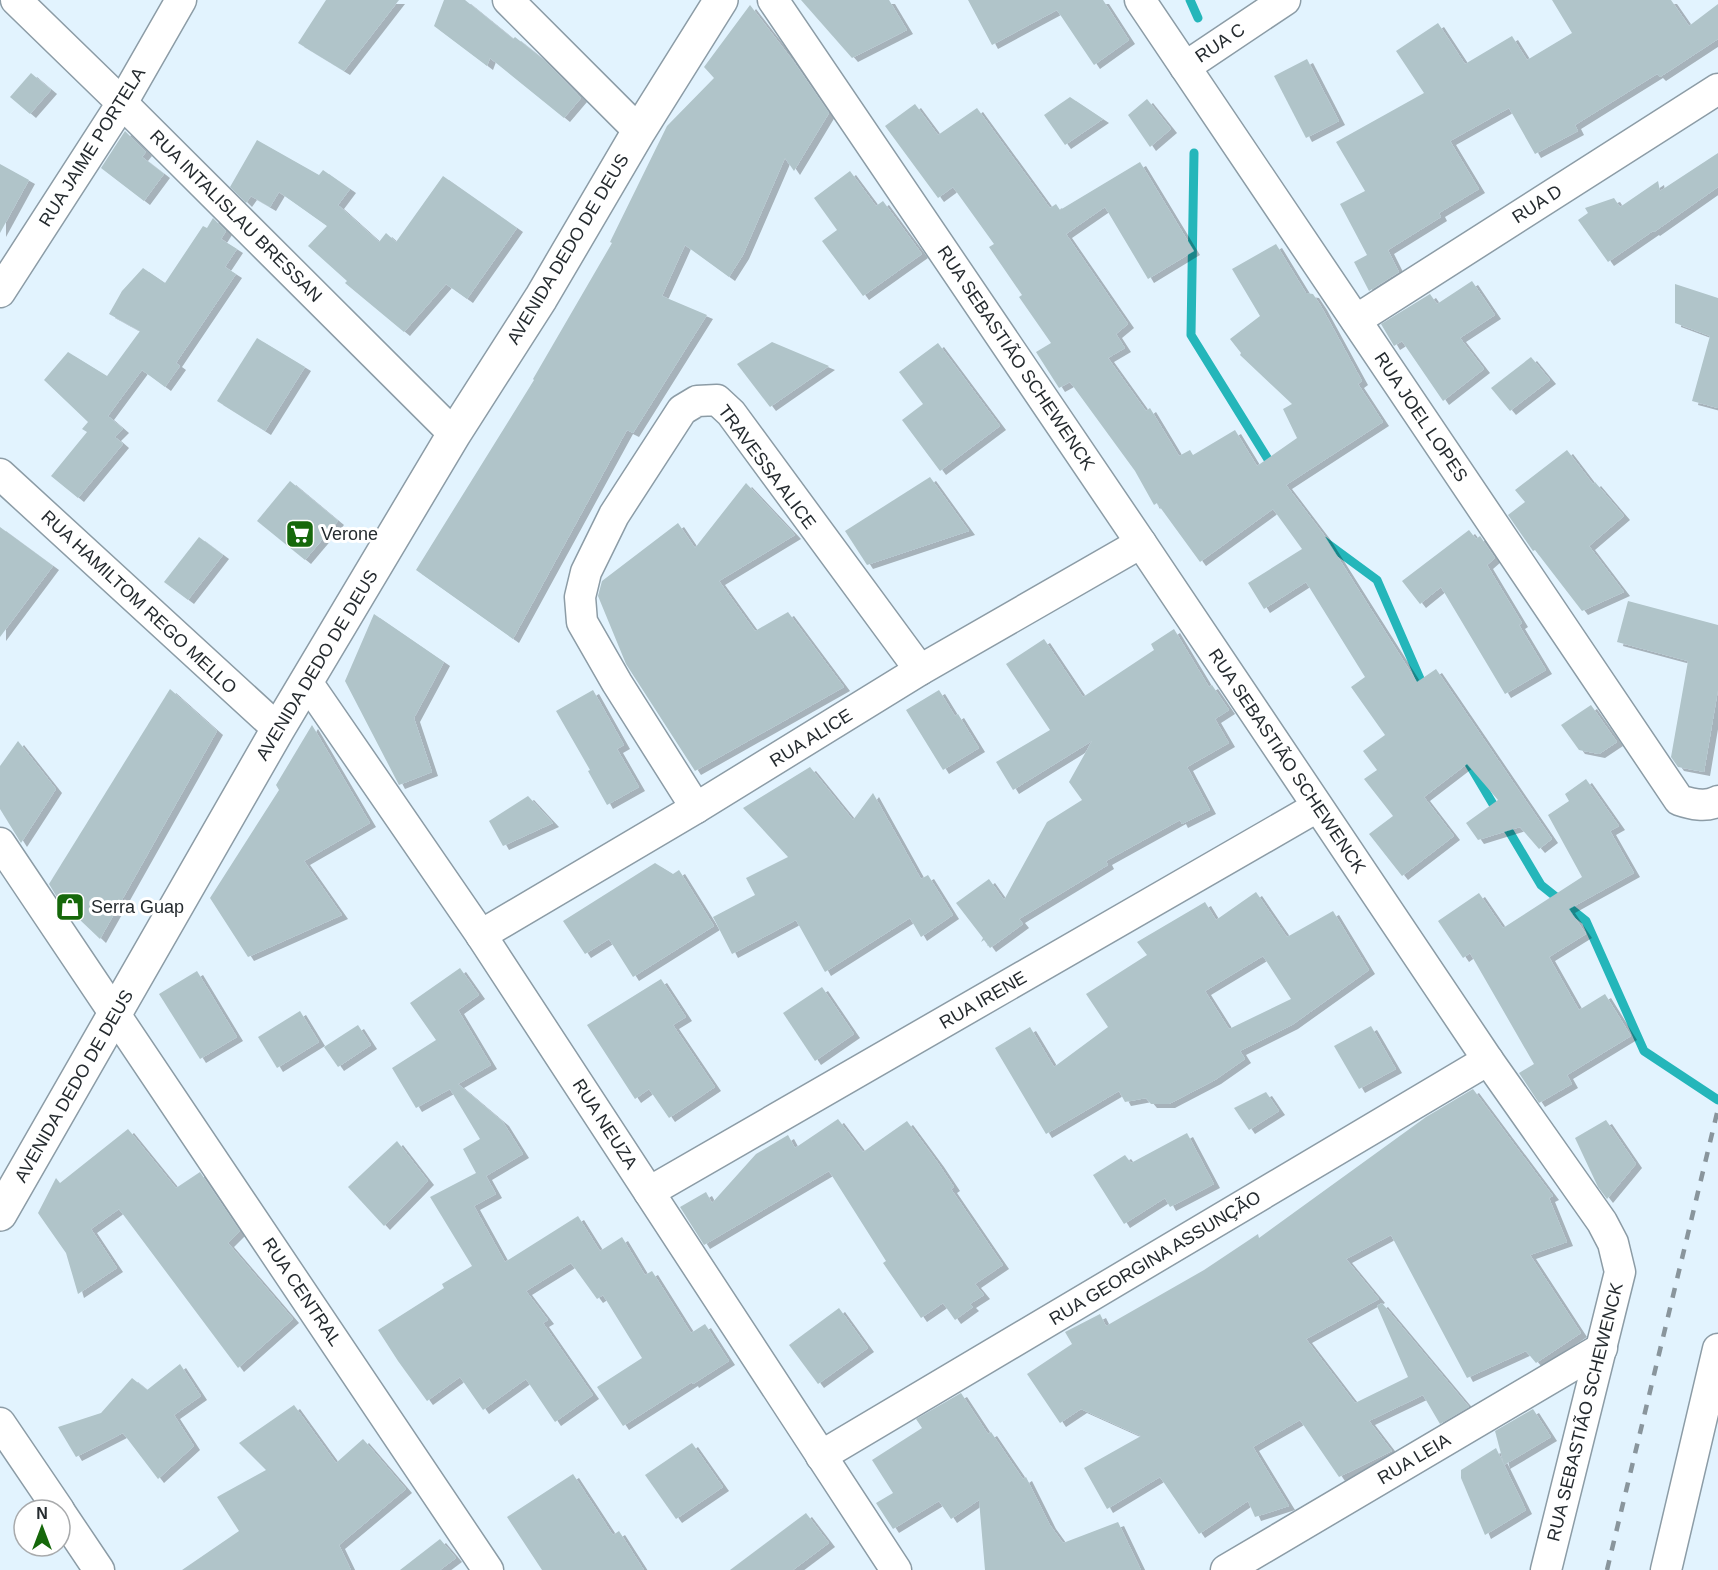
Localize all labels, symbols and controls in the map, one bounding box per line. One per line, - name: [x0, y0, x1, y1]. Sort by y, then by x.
- street label: RUA C: [1192, 19, 1248, 67]
- street label: RUA JAIME PORTELA: [35, 64, 149, 230]
- street label: RUA INTALISLAU BRESSAN: [146, 126, 326, 306]
- street label: AVENIDA DEDO DE DEUS: [503, 150, 633, 348]
- street label: RUA D: [1508, 181, 1566, 227]
- street label: RUA SEBASTIÃO SCHEWENCK: [933, 242, 1100, 474]
- street label: RUA JOEL LOPES: [1370, 349, 1472, 485]
- street label: TRAVESSA ALICE: [714, 401, 820, 533]
- street label: RUA HAMILTOM REGO MELLO: [37, 506, 241, 698]
- supermarket icon: Verone: [284, 518, 316, 550]
- place label: Verone: [321, 524, 378, 544]
- street label: AVENIDA DEDO DE DEUS: [252, 566, 382, 764]
- street label: RUA SEBASTIÃO SCHEWENCK: [1204, 645, 1371, 877]
- street label: RUA ALICE: [766, 705, 856, 771]
- shop icon: Serra Guap: [54, 891, 86, 923]
- place label: Serra Guap: [91, 897, 184, 917]
- street label: RUA IRENE: [936, 967, 1030, 1033]
- street label: AVENIDA DEDO DE DEUS: [11, 986, 137, 1186]
- street label: RUA NEUZA: [569, 1075, 641, 1173]
- street label: RUA GEORGINA ASSUNÇÃO: [1045, 1186, 1264, 1329]
- street label: RUA CENTRAL: [258, 1234, 346, 1350]
- street label: RUA SEBASTIÃO SCHEWENCK: [1542, 1280, 1627, 1543]
- street label: RUA LEIA: [1374, 1430, 1454, 1488]
- north arrow: [12, 1498, 72, 1558]
- text: N: [36, 1505, 48, 1522]

